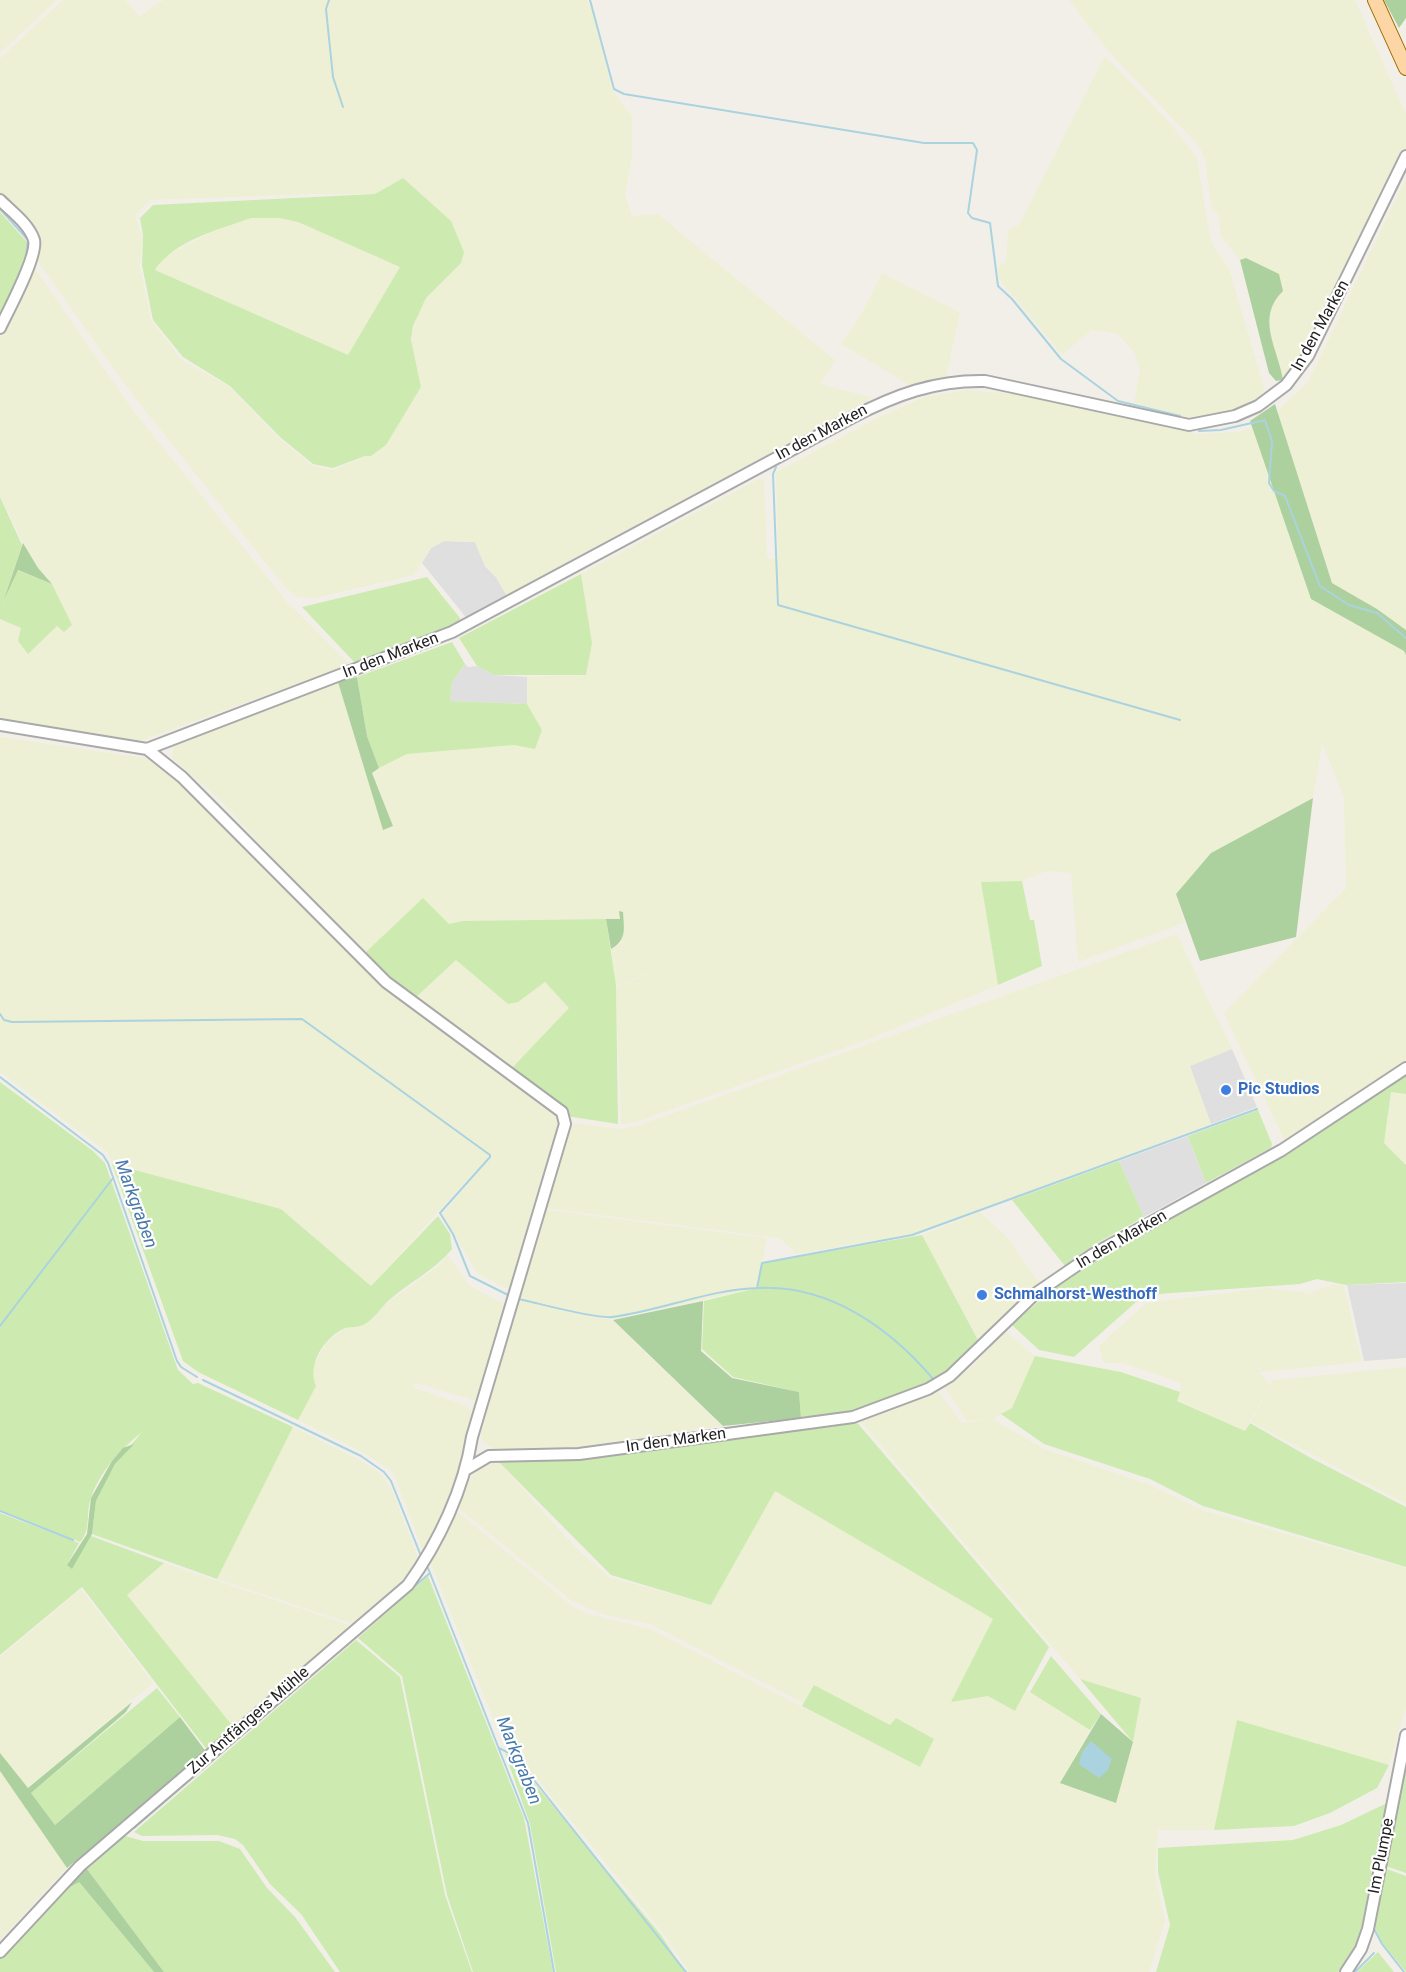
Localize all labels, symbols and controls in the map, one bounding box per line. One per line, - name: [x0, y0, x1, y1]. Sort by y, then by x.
- street label: In den Marken: [1288, 277, 1354, 375]
- street label: In den Marken: [773, 401, 871, 465]
- street label: In den Marken: [340, 629, 442, 683]
- place label: Pic Studios: [1238, 1080, 1320, 1100]
- marker: Pic Studios: [1219, 1083, 1233, 1097]
- water label: Markgraben: [109, 1157, 161, 1251]
- street label: In den Marken: [1074, 1206, 1170, 1274]
- place label: Schmalhorst-Westhoff: [994, 1285, 1157, 1305]
- marker: Schmalhorst-Westhoff: [975, 1288, 989, 1302]
- street label: In den Marken: [625, 1424, 727, 1458]
- street label: Zur Antfängers Mühle: [184, 1663, 314, 1779]
- water label: Markgraben: [491, 1714, 545, 1808]
- street label: Im Plumpe: [1365, 1817, 1399, 1895]

